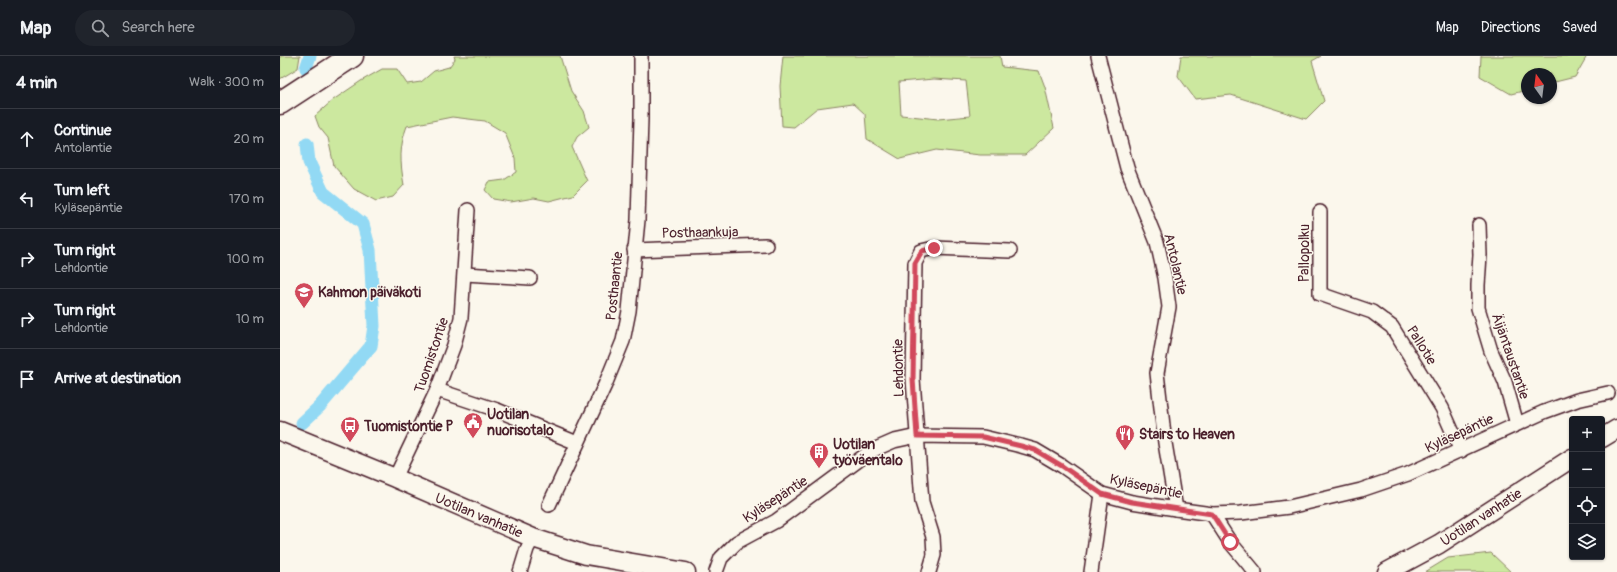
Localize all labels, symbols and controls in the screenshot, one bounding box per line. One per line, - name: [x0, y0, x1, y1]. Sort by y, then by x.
- search box: [75, 10, 355, 46]
- text: Map: [20, 16, 51, 40]
- icon: search: [89, 17, 111, 39]
- text: Search here: [121, 18, 195, 37]
- text: Map: [1436, 19, 1459, 36]
- text: Directions: [1481, 19, 1540, 36]
- text: Saved: [1562, 19, 1597, 36]
- north arrow: [1521, 68, 1557, 104]
- text: 4 min: [16, 72, 57, 93]
- text: Walk · 300 m: [189, 74, 264, 90]
- text: Continue: [54, 121, 112, 140]
- icon: ahead: [16, 128, 38, 150]
- text: 20 m: [233, 131, 264, 147]
- text: Antolantie: [54, 140, 112, 156]
- text: Turn left: [54, 181, 110, 200]
- icon: left: [16, 188, 38, 210]
- text: 170 m: [229, 191, 264, 207]
- text: Kyläsepäntie: [54, 200, 122, 216]
- street label: Posthaankuja: [661, 223, 739, 242]
- street label: Pallopolku: [1296, 224, 1313, 282]
- street label: Antolantie: [1160, 232, 1191, 296]
- route end: [925, 239, 943, 257]
- text: Turn right: [54, 241, 115, 260]
- icon: right: [16, 248, 38, 270]
- text: 100 m: [227, 251, 264, 267]
- street label: Posthaantie: [602, 251, 627, 321]
- text: Lehdontie: [54, 260, 108, 276]
- school or university icon: Kahmon päiväkoti: [293, 281, 315, 309]
- place label: Kahmon päiväkoti: [318, 284, 421, 301]
- text: Turn right: [54, 301, 115, 320]
- icon: right: [16, 308, 38, 330]
- text: 10 m: [236, 311, 264, 327]
- street label: Äijäntaustantie: [1488, 311, 1533, 401]
- street label: Tuomistontie: [411, 315, 452, 395]
- text: Lehdontie: [54, 320, 108, 336]
- street label: Pallotie: [1403, 323, 1440, 368]
- street label: Lehdontie: [889, 339, 908, 397]
- icon: arrive: [16, 368, 38, 390]
- text: Arrive at destination: [54, 369, 181, 388]
- place label: Uotilan nuorisotalo: [487, 406, 554, 439]
- street label: Kyläsepäntie: [1422, 410, 1496, 457]
- public building icon: Uotilan nuorisotalo: [462, 411, 484, 439]
- bus stop icon: Tuomistontie P: [339, 415, 361, 443]
- map controls: [1569, 416, 1605, 560]
- button: +: [1569, 416, 1605, 452]
- place label: Tuomistontie P: [363, 418, 454, 435]
- restaurant icon: Stairs to Heaven: [1114, 423, 1136, 451]
- place label: Stairs to Heaven: [1139, 426, 1235, 443]
- place label: Uotilan työväentalo: [832, 436, 903, 469]
- building icon: Uotilan työväentalo: [808, 441, 830, 469]
- button: −: [1569, 452, 1605, 488]
- street label: Kyläsepäntie: [1108, 471, 1184, 502]
- street label: Kyläsepäntie: [740, 472, 811, 527]
- street label: Uotilan vanhatie: [1438, 485, 1525, 550]
- button: locate: [1569, 488, 1605, 524]
- street label: Uotilan vanhatie: [433, 489, 525, 542]
- button: layers: [1569, 524, 1605, 560]
- route start: [1221, 533, 1239, 551]

